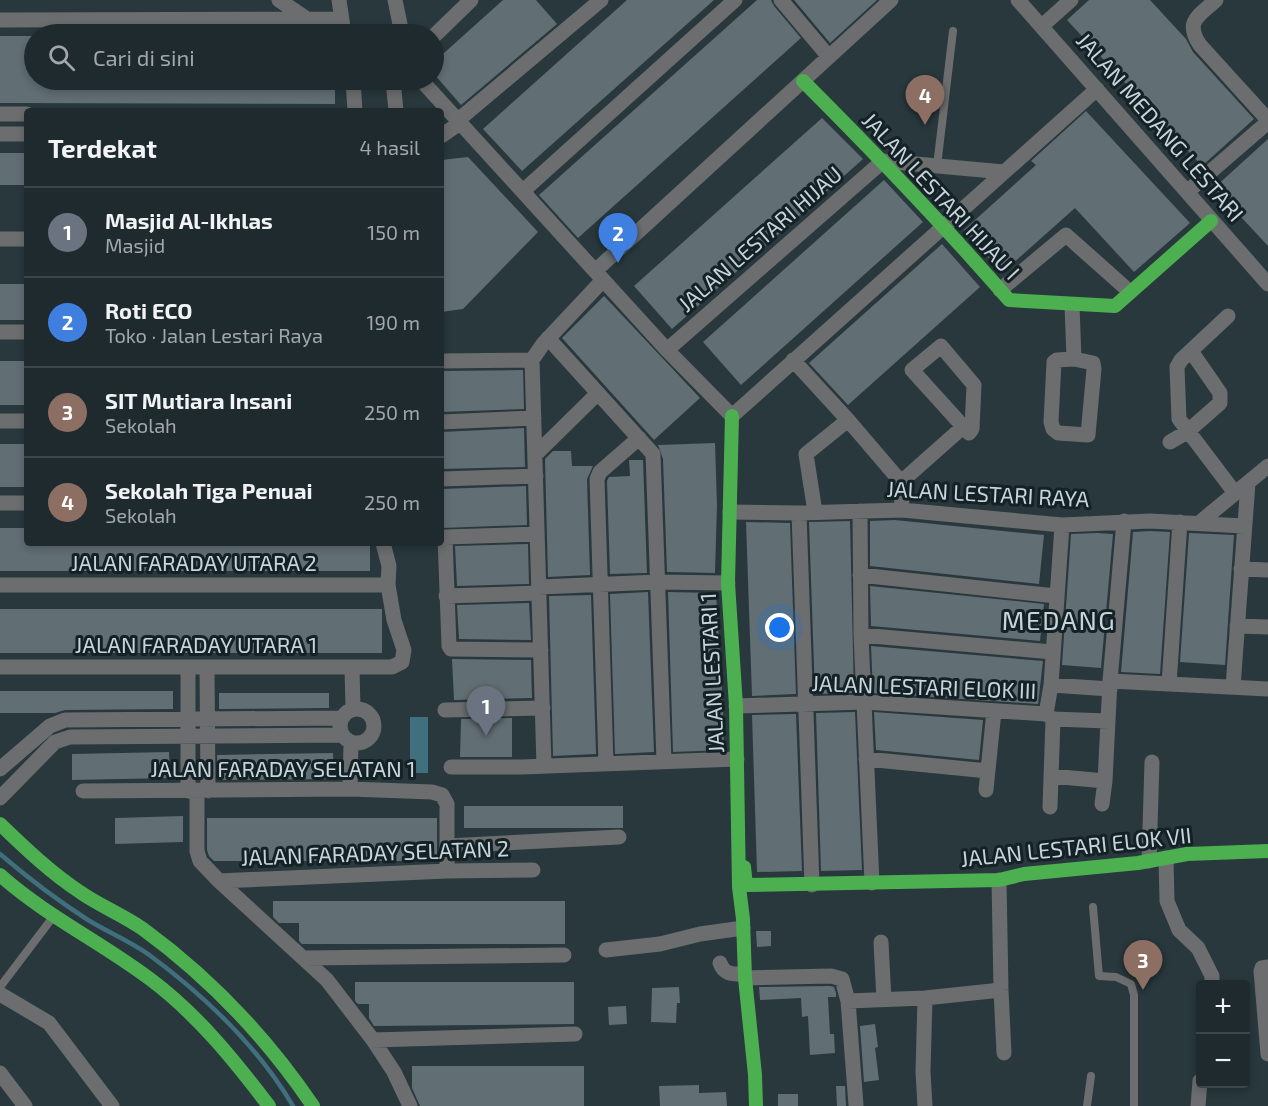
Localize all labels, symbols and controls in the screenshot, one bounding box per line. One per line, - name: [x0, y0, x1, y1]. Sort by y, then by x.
- search box: [24, 24, 444, 90]
- street label: JALAN MEDANG LESTARI: [1072, 27, 1250, 226]
- icon: search: [45, 41, 78, 74]
- text: Cari di sini: [93, 44, 195, 70]
- pin: 4: [906, 76, 944, 125]
- street label: JALAN LESTARI HIJAU I: [858, 106, 1026, 284]
- text: Terdekat: [48, 132, 157, 163]
- text: 4 hasil: [360, 135, 420, 159]
- street label: JALAN LESTARI HIJAU: [672, 160, 846, 316]
- text: Masjid Al-Ikhlas: [105, 207, 273, 233]
- pin: 2: [598, 214, 638, 263]
- text: 1: [63, 220, 72, 244]
- text: 150 m: [367, 220, 420, 244]
- text: Masjid: [105, 233, 165, 257]
- text: Roti ECO: [105, 297, 192, 323]
- text: 2: [62, 310, 73, 334]
- text: 190 m: [367, 310, 420, 334]
- text: Toko · Jalan Lestari Raya: [105, 323, 323, 347]
- text: SIT Mutiara Insani: [105, 387, 292, 413]
- text: 3: [62, 400, 73, 424]
- text: 250 m: [364, 400, 420, 424]
- text: Sekolah: [105, 413, 177, 437]
- street label: JALAN LESTARI RAYA: [886, 475, 1090, 511]
- text: Sekolah Tiga Penuai: [105, 477, 313, 503]
- text: 4: [61, 490, 74, 514]
- text: 250 m: [364, 490, 420, 514]
- text: Sekolah: [105, 503, 177, 527]
- street label: JALAN FARADAY UTARA 2: [71, 549, 317, 575]
- street label: JALAN LESTARI 1: [694, 592, 728, 754]
- district label: MEDANG: [1002, 604, 1116, 635]
- your location: [765, 613, 794, 642]
- street label: JALAN FARADAY UTARA 1: [75, 631, 317, 657]
- street label: JALAN LESTARI ELOK III: [811, 669, 1037, 703]
- pin: 1: [466, 686, 506, 736]
- street label: JALAN FARADAY SELATAN 1: [151, 755, 415, 781]
- street label: JALAN LESTARI ELOK VII: [959, 821, 1193, 871]
- street label: JALAN FARADAY SELATAN 2: [240, 834, 510, 870]
- pin: 3: [1124, 940, 1162, 990]
- map controls: [1196, 980, 1250, 1088]
- button: +: [1196, 980, 1250, 1034]
- button: −: [1196, 1034, 1250, 1088]

